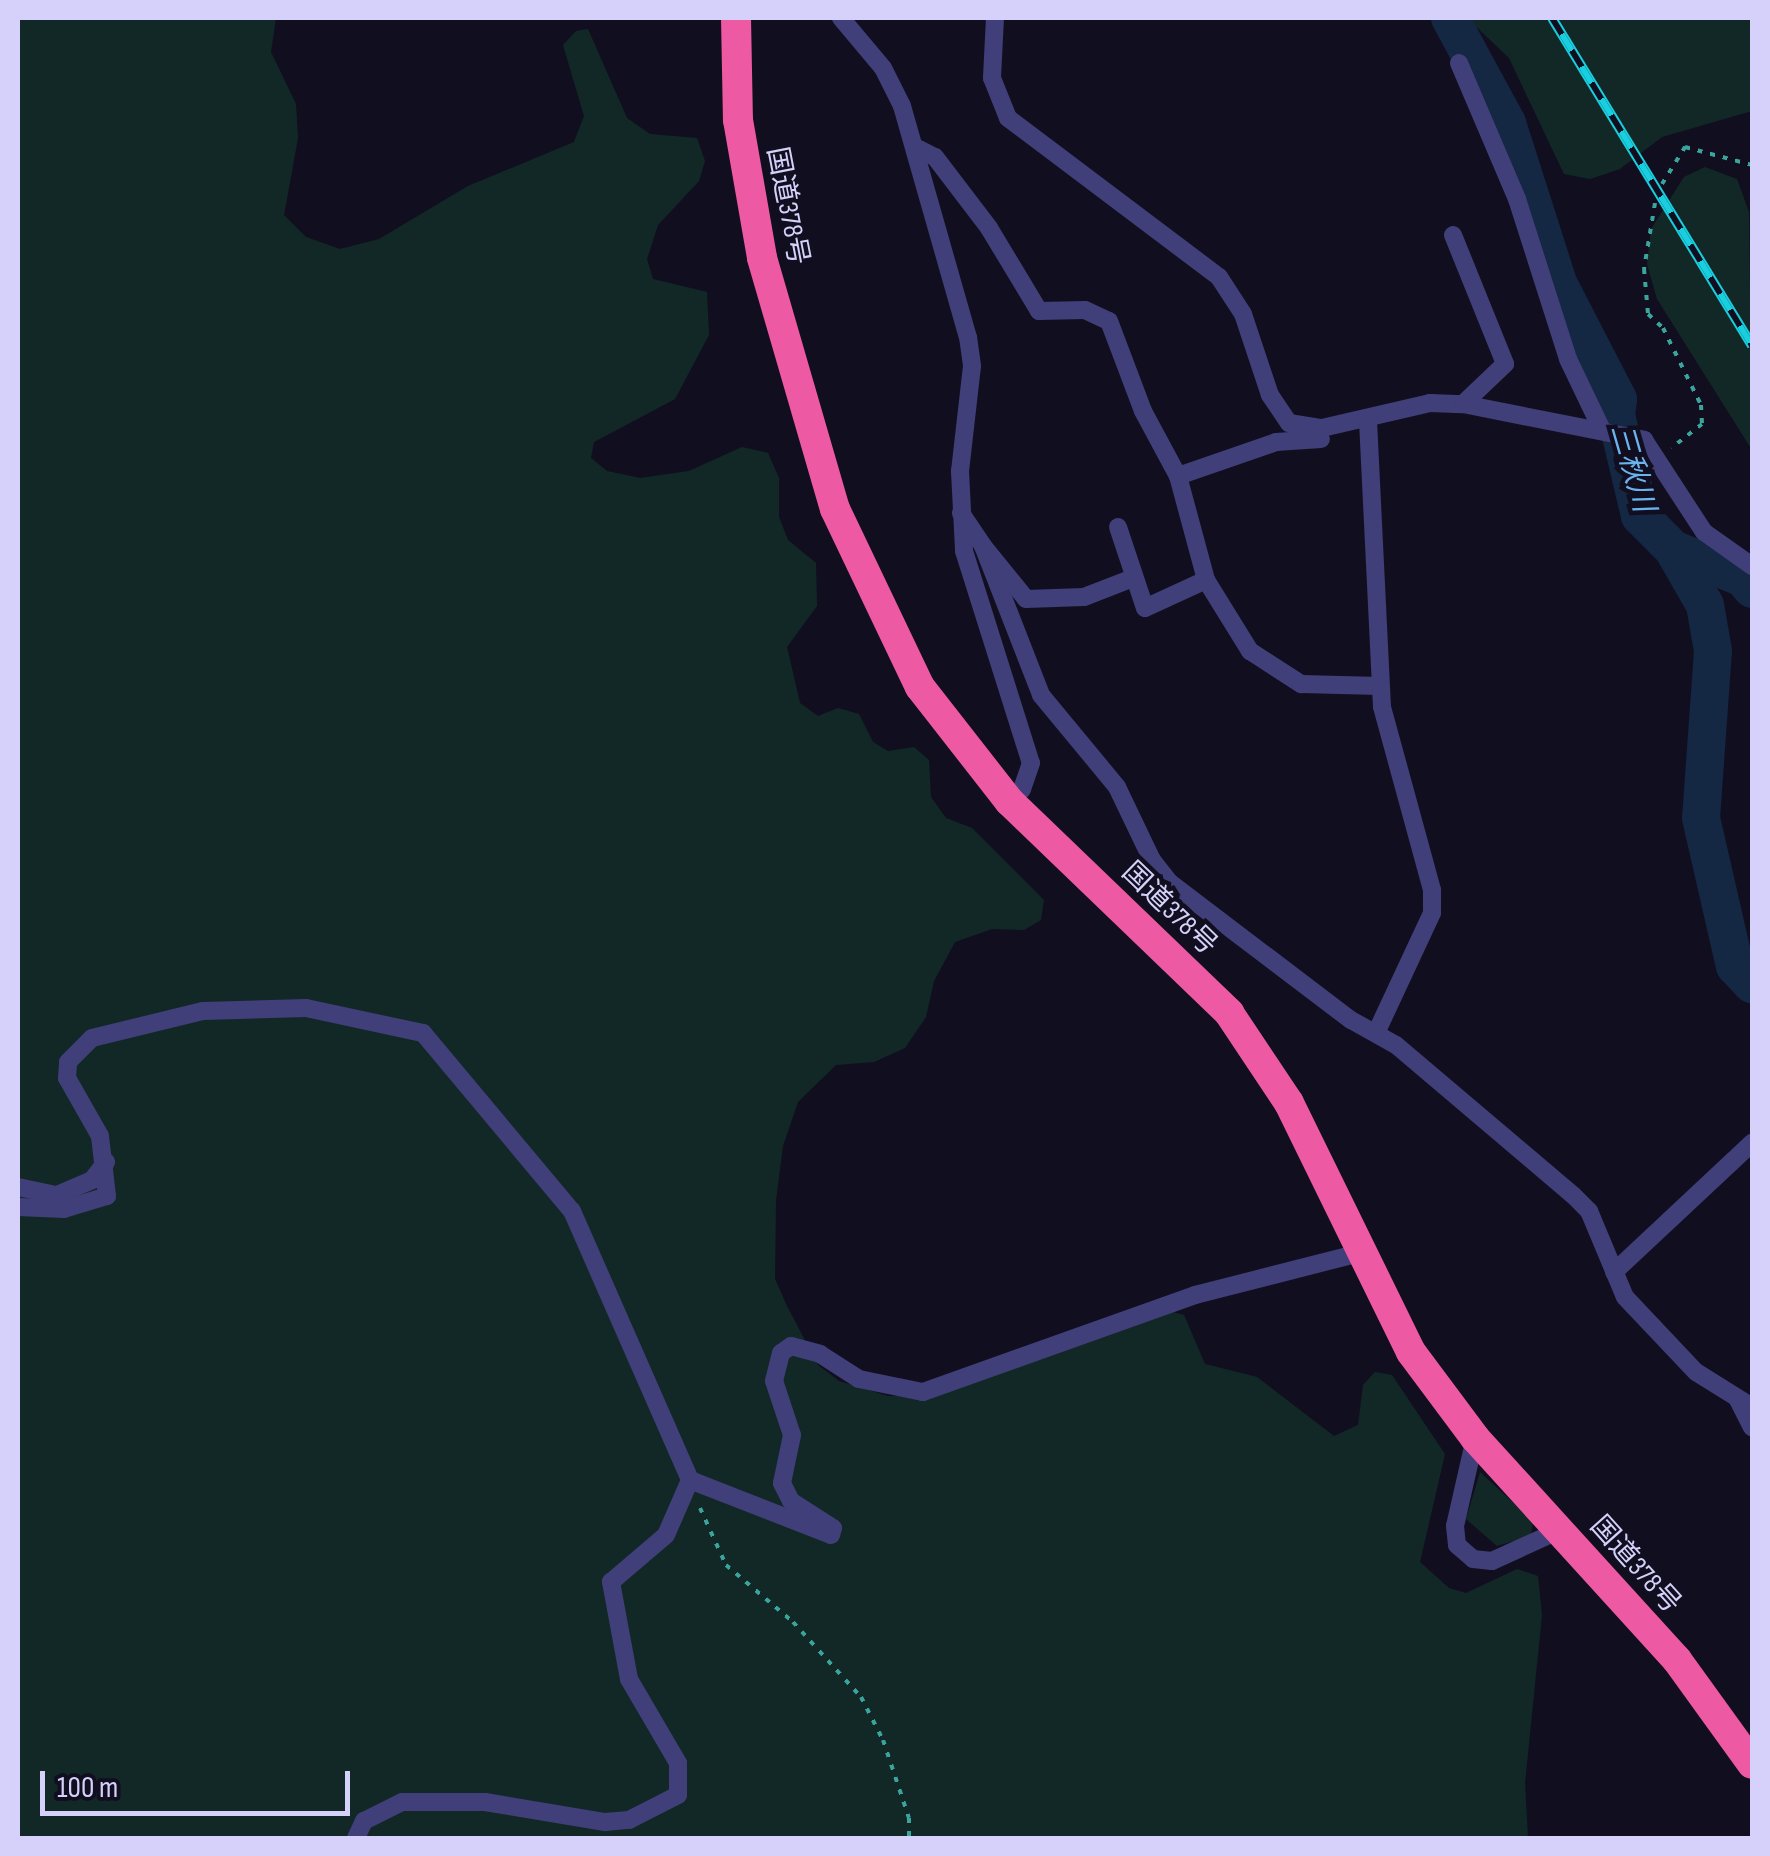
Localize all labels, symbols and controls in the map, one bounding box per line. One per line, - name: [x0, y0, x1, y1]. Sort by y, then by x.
- street label: 国道378号: [759, 144, 815, 268]
- water label: 三秋川: [1602, 420, 1662, 516]
- street label: 国道378号: [1114, 856, 1224, 962]
- street label: 国道378号: [1583, 1510, 1687, 1620]
- scale bar: [45, 1751, 355, 1813]
- text: 100 m: [57, 1770, 118, 1806]

